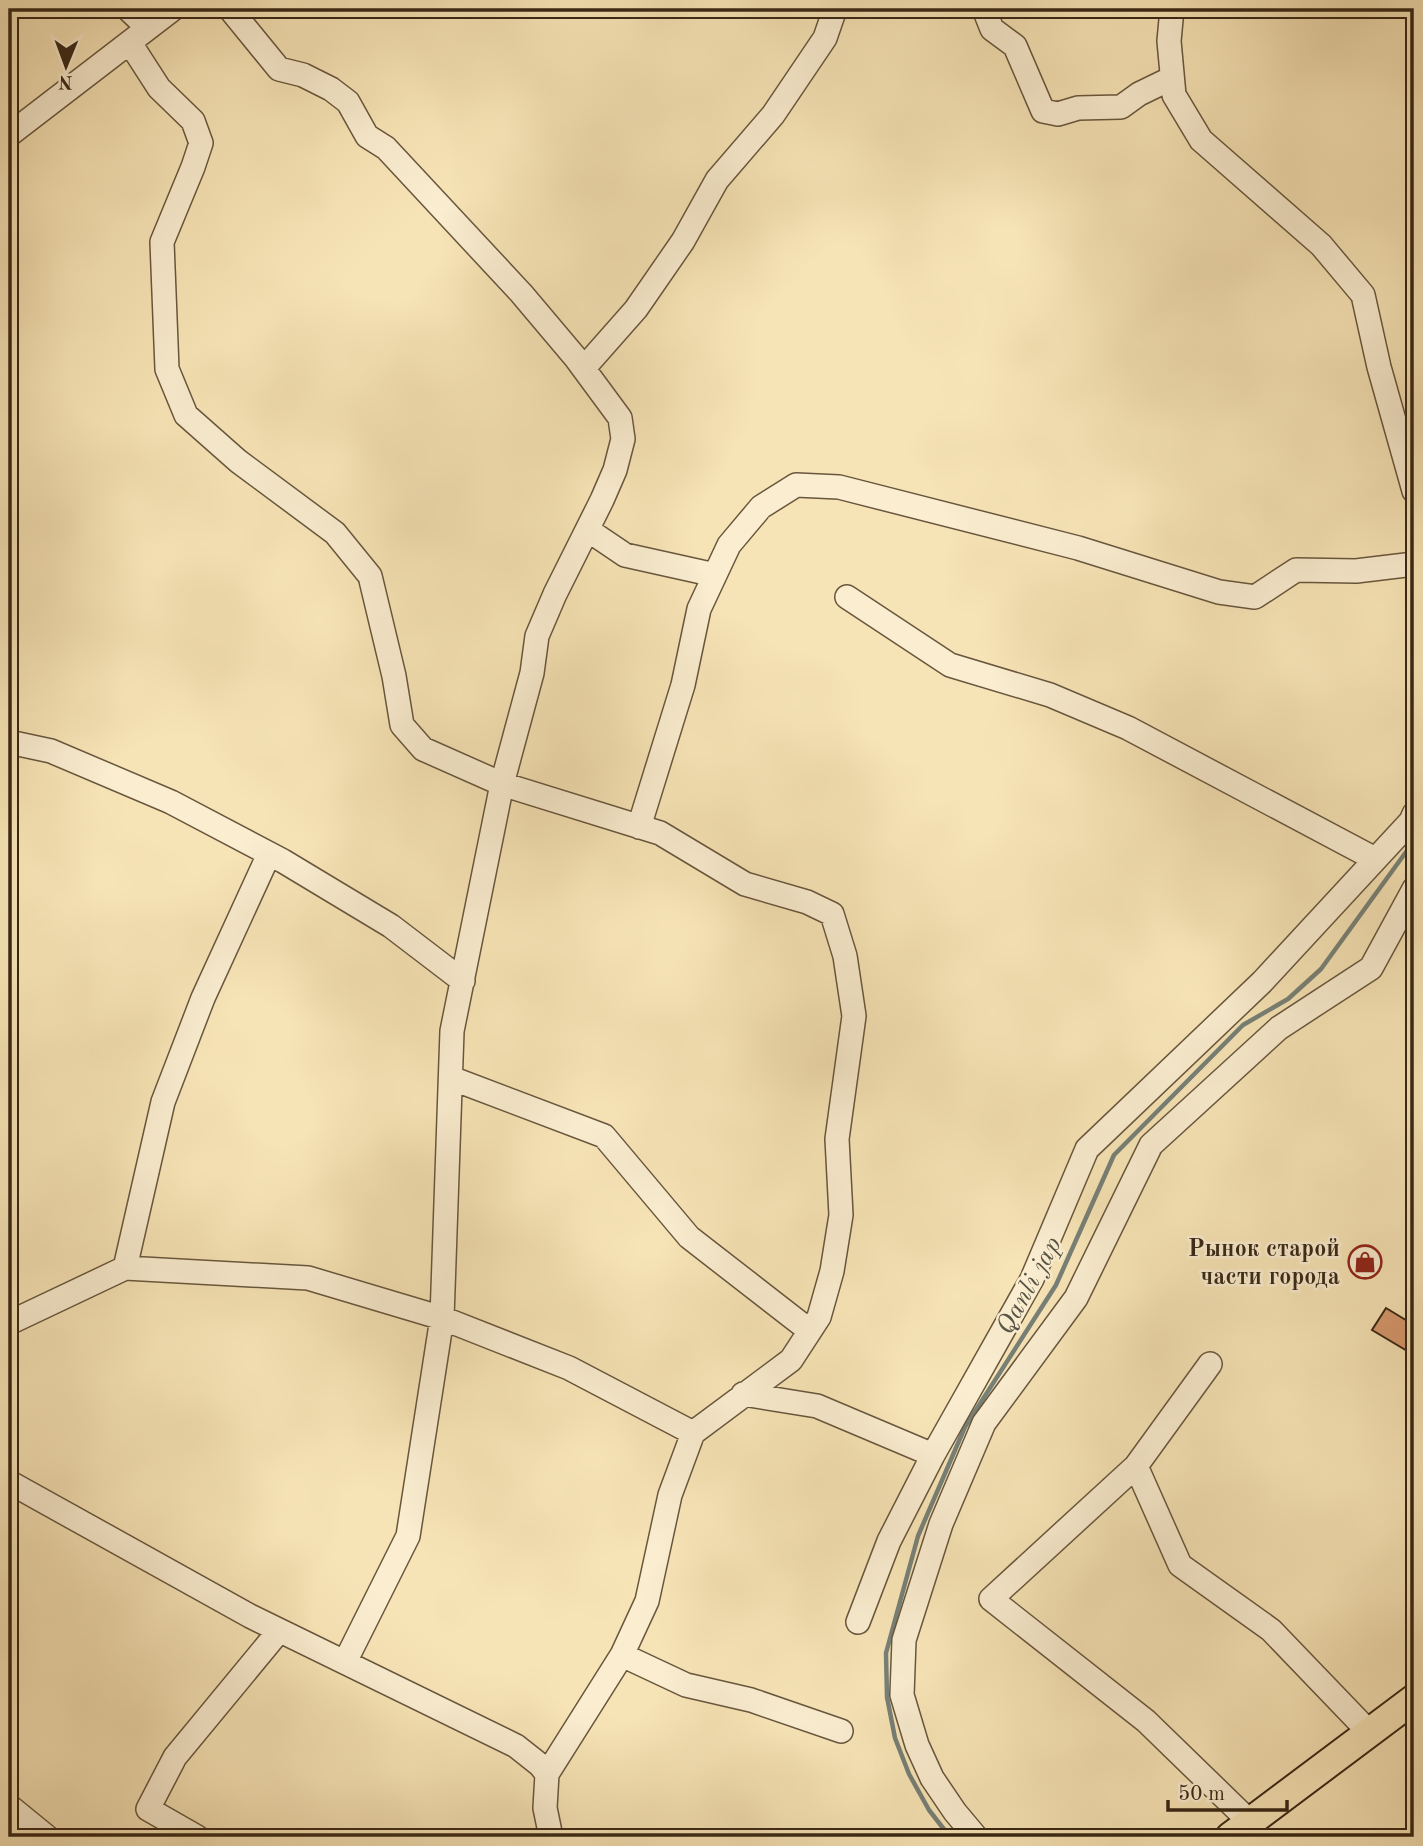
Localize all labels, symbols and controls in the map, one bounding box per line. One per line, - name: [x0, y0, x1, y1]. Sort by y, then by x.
- north arrow: [32, 32, 102, 102]
- text: N: [58, 71, 73, 90]
- water label: Qanli jap: [992, 1233, 1067, 1339]
- place label: Рынок старой части города: [1188, 1238, 1340, 1290]
- shop icon: Рынок старой части города: [1346, 1243, 1384, 1281]
- scale bar: [1168, 1769, 1286, 1813]
- text: 50 m: [1178, 1784, 1225, 1805]

